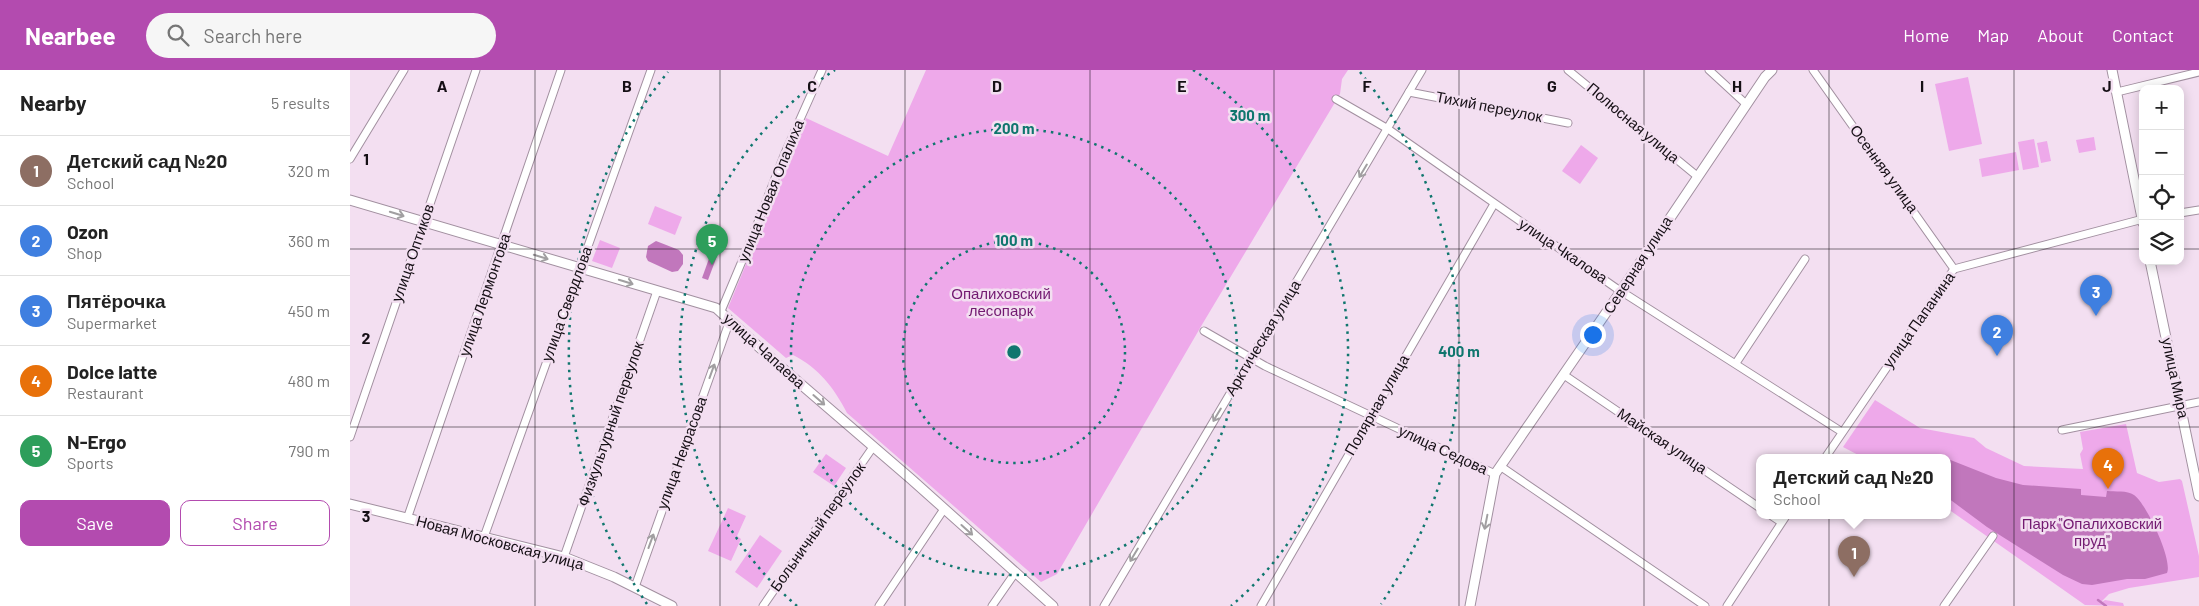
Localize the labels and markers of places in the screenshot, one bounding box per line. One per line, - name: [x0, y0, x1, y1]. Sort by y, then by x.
- pin: 5: [696, 224, 728, 265]
- pin: 3: [2080, 275, 2112, 316]
- pin: 2: [1981, 315, 2013, 356]
- centre of rings: [1005, 343, 1023, 361]
- pin: 4: [2092, 448, 2124, 489]
- pin: 1: [1838, 536, 1870, 577]

